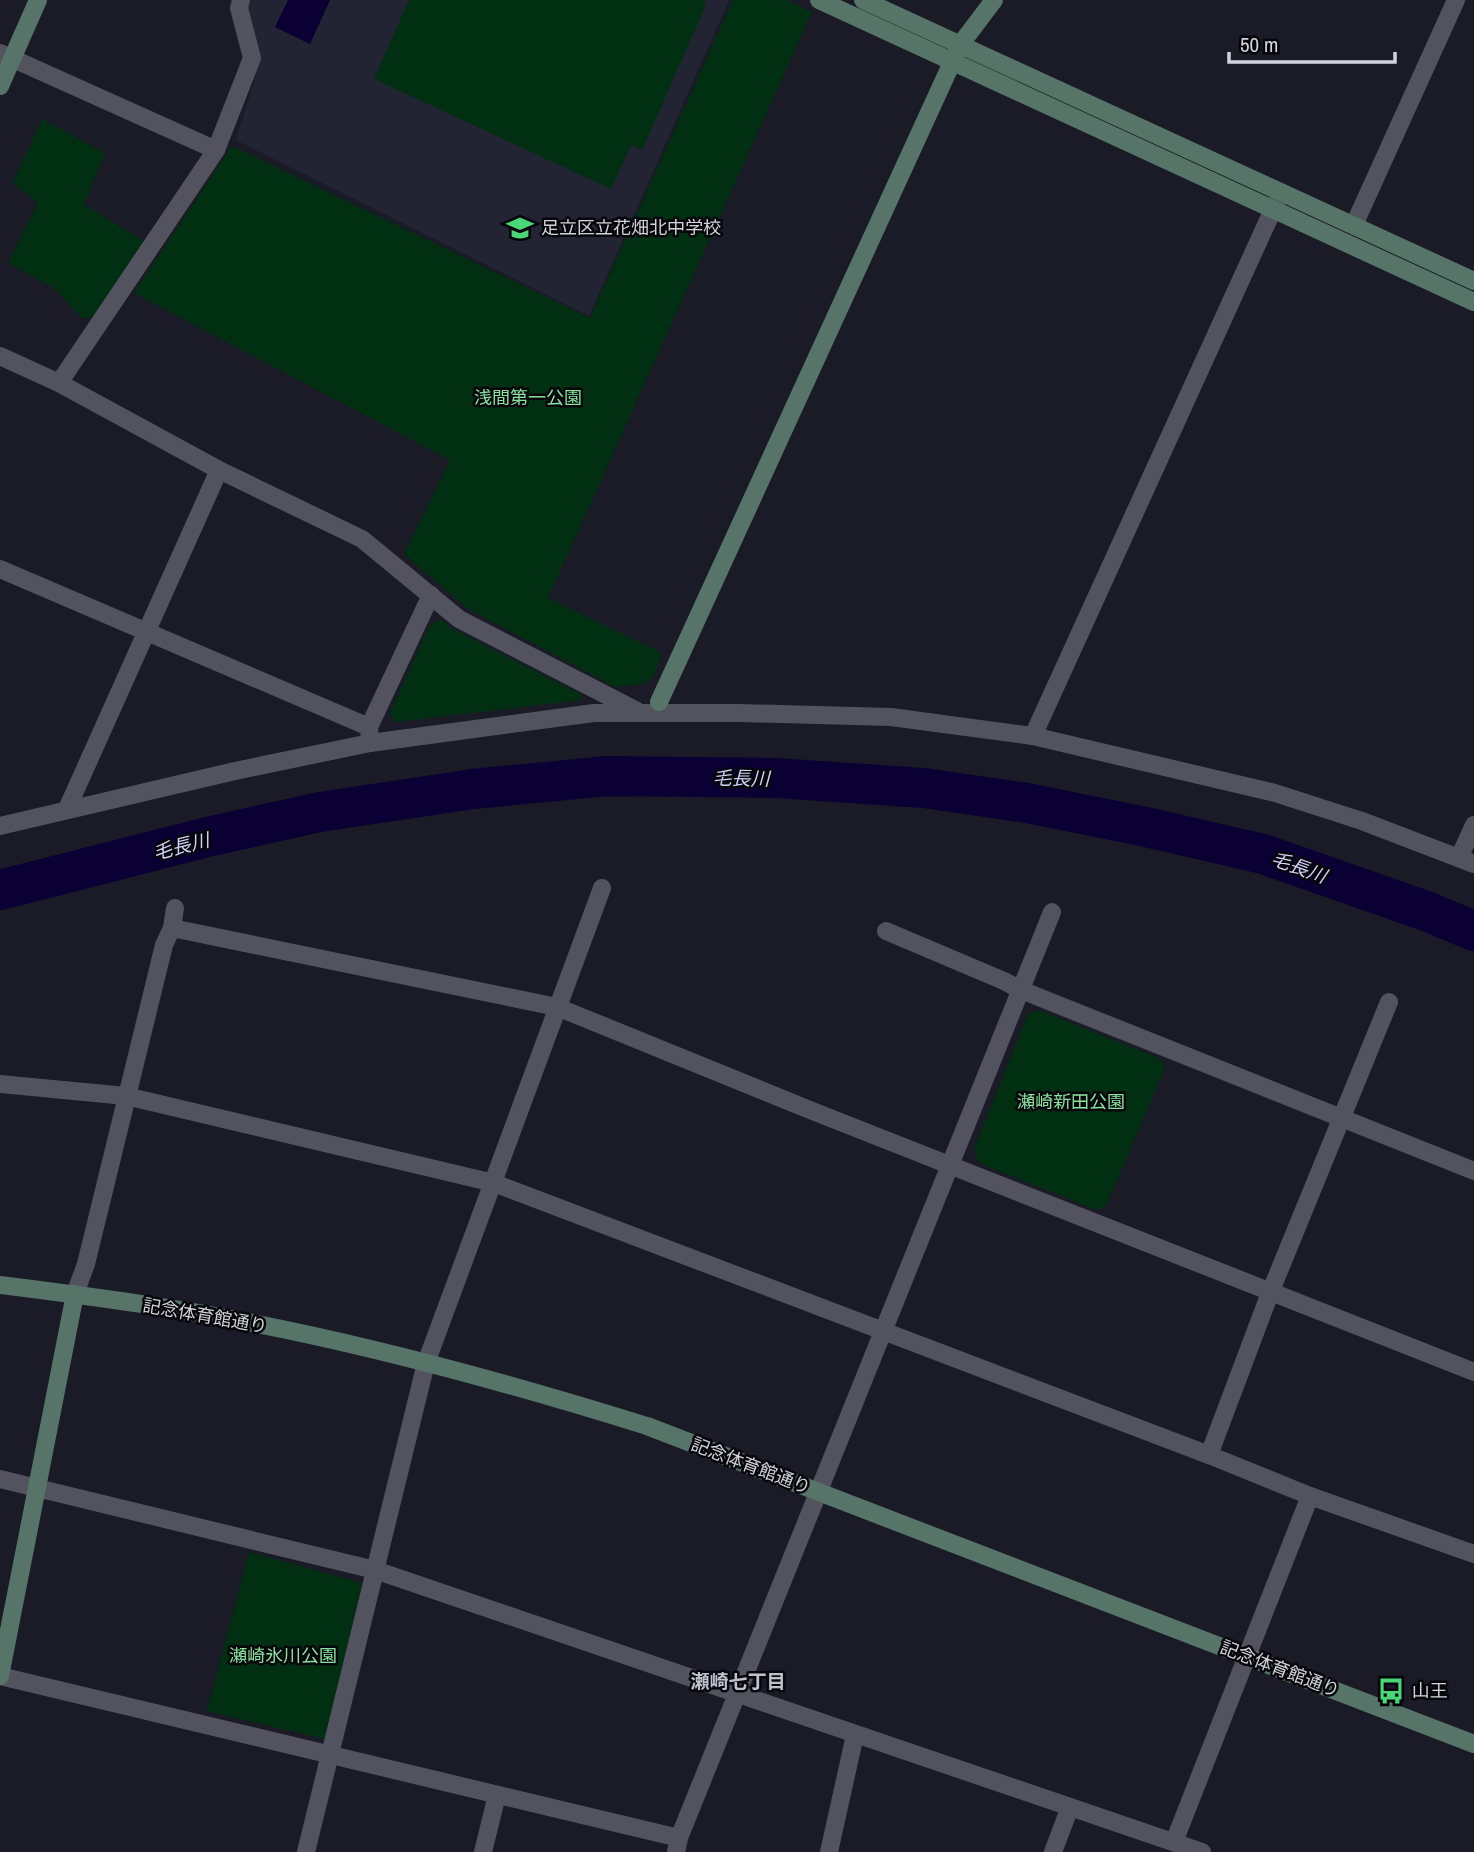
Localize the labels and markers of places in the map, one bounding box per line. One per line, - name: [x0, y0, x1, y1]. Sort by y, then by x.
- school or university icon: 足立区立花畑北中学校: [505, 213, 535, 243]
- place label: 足立区立花畑北中学校: [541, 215, 721, 240]
- bus stop icon: 山王: [1376, 1676, 1406, 1706]
- place label: 山王: [1412, 1678, 1448, 1703]

